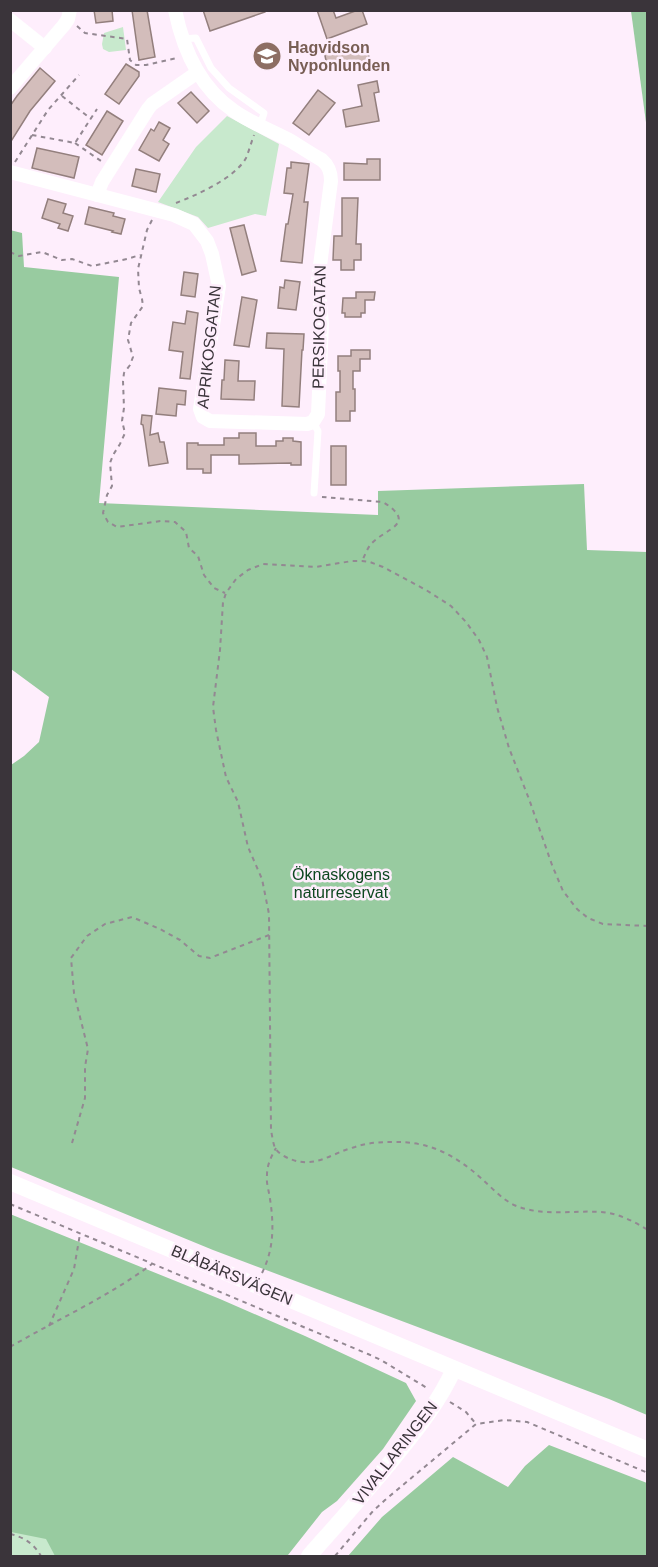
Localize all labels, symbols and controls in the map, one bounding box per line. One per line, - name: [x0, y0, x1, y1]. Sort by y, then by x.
- place label: Hagvidson Nyponlunden: [288, 39, 390, 74]
- school or university icon: Hagvidson Nyponlunden: [251, 40, 283, 72]
- street label: PERSIKOGATAN: [309, 265, 329, 389]
- street label: APRIKOSGATAN: [194, 285, 224, 409]
- park label: Öknaskogens naturreservat: [292, 866, 390, 901]
- street label: BLÅBÄRSVÄGEN: [169, 1241, 295, 1308]
- street label: VIVALLARINGEN: [350, 1398, 440, 1508]

